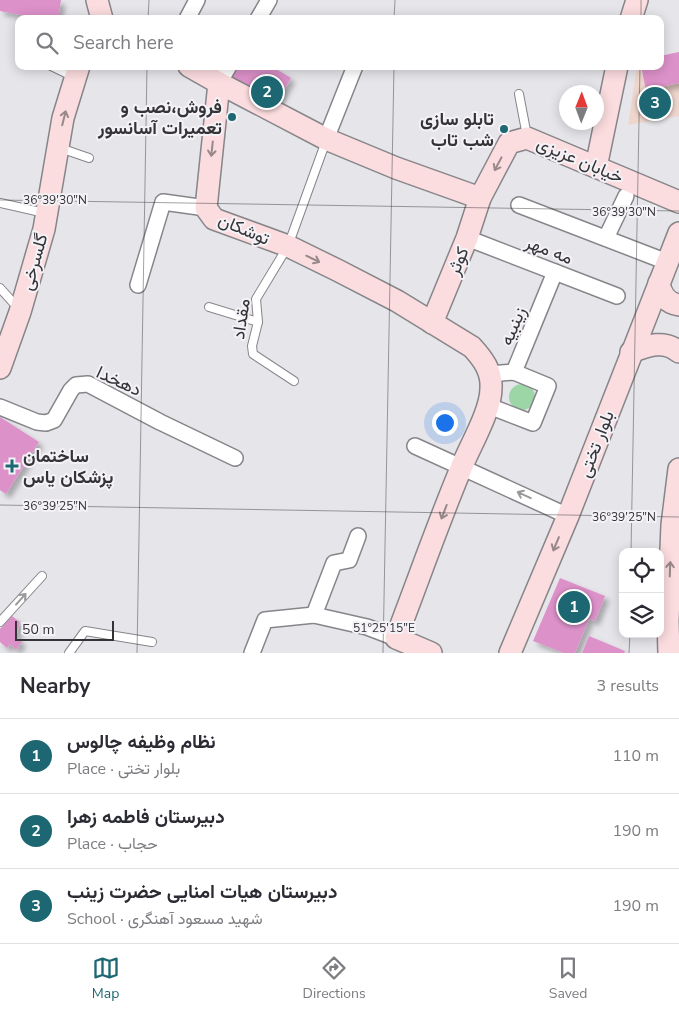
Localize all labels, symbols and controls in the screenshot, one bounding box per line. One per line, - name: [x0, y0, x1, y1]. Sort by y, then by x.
- search box: [15, 15, 664, 70]
- icon: search: [33, 29, 61, 57]
- text: Search here: [73, 30, 174, 56]
- pin: 2: [251, 73, 283, 111]
- pin: 3: [639, 84, 671, 122]
- north arrow: [559, 85, 604, 130]
- place label: فروش،نصب و تعمیرات آسانسور: [97, 95, 222, 140]
- place label: تابلو سازی شب تاب: [420, 107, 494, 152]
- one-way arrow: [60, 110, 69, 126]
- marker: فروش،نصب و تعمیرات آسانسور: [226, 111, 238, 123]
- marker: تابلو سازی شب تاب: [498, 123, 510, 135]
- street label: خیابان عزیزی: [533, 131, 627, 189]
- one-way arrow: [207, 141, 217, 157]
- one-way arrow: [493, 156, 503, 171]
- text: 36°39'30"N: [23, 192, 87, 208]
- text: 36°39'30"N: [592, 204, 656, 220]
- street label: توشکان: [215, 207, 273, 251]
- street label: مه مهر: [521, 230, 576, 270]
- street label: گلسرخی: [14, 231, 54, 293]
- street label: کوثر: [441, 243, 474, 280]
- one-way arrow: [306, 254, 321, 264]
- street label: مقداد: [226, 297, 256, 341]
- street label: زینبیه: [494, 303, 532, 349]
- street label: دهخدا: [93, 360, 145, 402]
- street label: بلوار تختی: [572, 407, 620, 481]
- your location: [432, 410, 458, 436]
- place label: ساختمان پزشکان یاس: [23, 444, 113, 489]
- marker: ساختمان پزشکان یاس: [5, 459, 19, 473]
- one-way arrow: [517, 490, 532, 500]
- text: 36°39'25"N: [23, 498, 87, 514]
- one-way arrow: [439, 504, 449, 519]
- text: 36°39'25"N: [592, 509, 656, 525]
- one-way arrow: [550, 536, 560, 551]
- map controls: [619, 548, 664, 638]
- button: locate: [619, 548, 664, 593]
- one-way arrow: [665, 562, 675, 578]
- pin: 1: [558, 588, 590, 626]
- one-way arrow: [15, 593, 27, 605]
- button: layers: [619, 593, 664, 638]
- scale bar: [15, 618, 114, 641]
- text: 50 m: [22, 620, 54, 639]
- text: 51°25'15"E: [353, 620, 415, 636]
- text: Nearby: [20, 672, 90, 700]
- text: 3 results: [597, 675, 659, 697]
- text: نظام وظیفه چالوس: [67, 729, 216, 755]
- text: 1: [31, 745, 41, 767]
- text: 110 m: [612, 745, 659, 767]
- text: Place · بلوار تختی: [67, 758, 180, 780]
- text: دبیرستان فاطمه زهرا: [67, 804, 225, 830]
- text: 2: [31, 820, 41, 842]
- text: 190 m: [612, 820, 659, 842]
- text: Place · حجاب: [67, 833, 158, 855]
- text: دبیرستان هیات امنایی حضرت زینب: [67, 879, 337, 905]
- text: 3: [31, 895, 41, 917]
- text: 190 m: [612, 895, 659, 917]
- text: School · شهید مسعود آهنگری: [67, 908, 263, 930]
- tab: Map: [92, 954, 120, 1003]
- tab: Directions: [303, 954, 366, 1003]
- tab: Saved: [549, 954, 587, 1003]

